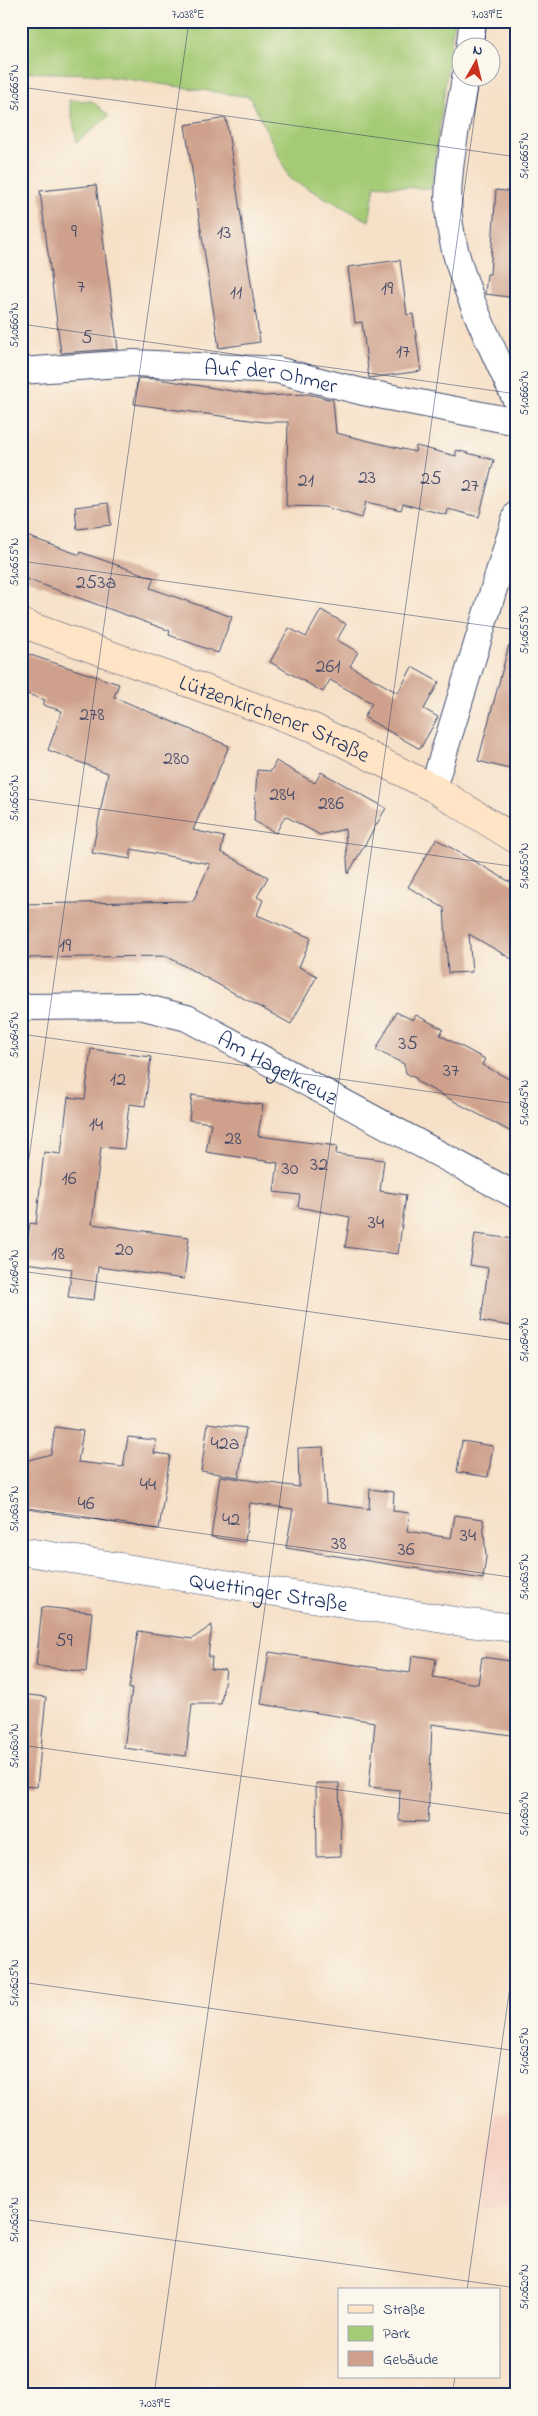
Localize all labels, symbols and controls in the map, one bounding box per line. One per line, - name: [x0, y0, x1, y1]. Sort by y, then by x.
- text: 7.038°E: [172, 6, 204, 24]
- text: 7.039°E: [471, 6, 503, 24]
- north arrow: [450, 38, 500, 88]
- text: N: [471, 40, 484, 62]
- text: 51.0665°N: [6, 64, 24, 112]
- text: 51.0665°N: [516, 132, 534, 180]
- house number: 9: [71, 218, 77, 247]
- house number: 13: [217, 219, 231, 248]
- house number: 7: [77, 273, 85, 302]
- house number: 19: [381, 275, 393, 304]
- house number: 11: [230, 279, 242, 308]
- text: 51.0660°N: [6, 302, 24, 348]
- house number: 5: [81, 324, 93, 353]
- house number: 17: [396, 338, 410, 367]
- street label: Auf der Ohmer: [203, 353, 341, 404]
- text: 51.0660°N: [516, 370, 534, 416]
- house number: 23: [358, 464, 376, 493]
- house number: 25: [420, 465, 442, 494]
- house number: 21: [298, 467, 314, 496]
- house number: 27: [461, 472, 479, 501]
- text: 51.0655°N: [6, 538, 24, 586]
- house number: 253a: [76, 569, 116, 598]
- text: 51.0655°N: [516, 606, 534, 654]
- house number: 261: [315, 653, 341, 682]
- street label: Lützenkirchener Straße: [174, 668, 375, 773]
- house number: 278: [79, 701, 105, 730]
- house number: 280: [163, 745, 189, 774]
- text: 51.0650°N: [6, 775, 24, 821]
- house number: 284: [269, 781, 295, 810]
- house number: 286: [318, 790, 344, 819]
- text: 51.0650°N: [516, 843, 534, 889]
- house number: 19: [59, 932, 71, 961]
- text: 51.0645°N: [6, 1012, 24, 1058]
- street label: Am Hagelkreuz: [211, 1024, 343, 1116]
- house number: 35: [398, 1030, 418, 1059]
- house number: 37: [443, 1057, 459, 1086]
- house number: 12: [110, 1066, 126, 1095]
- text: 51.0645°N: [516, 1080, 534, 1126]
- house number: 14: [89, 1111, 103, 1140]
- house number: 28: [224, 1125, 242, 1154]
- house number: 32: [310, 1151, 328, 1180]
- house number: 30: [282, 1155, 299, 1184]
- house number: 16: [61, 1165, 77, 1194]
- house number: 34: [368, 1209, 384, 1238]
- house number: 20: [115, 1236, 134, 1265]
- house number: 18: [51, 1240, 65, 1269]
- text: 51.0640°N: [6, 1249, 24, 1295]
- text: 51.0640°N: [516, 1317, 534, 1363]
- house number: 42a: [211, 1430, 239, 1459]
- house number: 44: [140, 1471, 156, 1500]
- text: 51.0635°N: [6, 1486, 24, 1532]
- house number: 46: [77, 1490, 95, 1519]
- house number: 42: [222, 1506, 240, 1535]
- house number: 34: [460, 1522, 476, 1551]
- house number: 38: [331, 1530, 347, 1559]
- house number: 36: [397, 1536, 415, 1565]
- text: 51.0635°N: [516, 1554, 534, 1600]
- street label: Quettinger Straße: [187, 1565, 350, 1622]
- house number: 59: [55, 1627, 73, 1656]
- text: 51.0630°N: [6, 1723, 24, 1769]
- text: 51.0630°N: [516, 1791, 534, 1837]
- text: 51.0625°N: [6, 1959, 24, 2007]
- text: 51.0625°N: [516, 2027, 534, 2075]
- text: 51.0620°N: [6, 2197, 24, 2243]
- text: 51.0620°N: [516, 2264, 534, 2310]
- legend: [338, 2288, 500, 2378]
- text: Straße: [383, 2299, 425, 2321]
- text: Park: [383, 2323, 411, 2345]
- text: Gebäude: [383, 2349, 439, 2371]
- text: 7.039°E: [139, 2395, 171, 2413]

